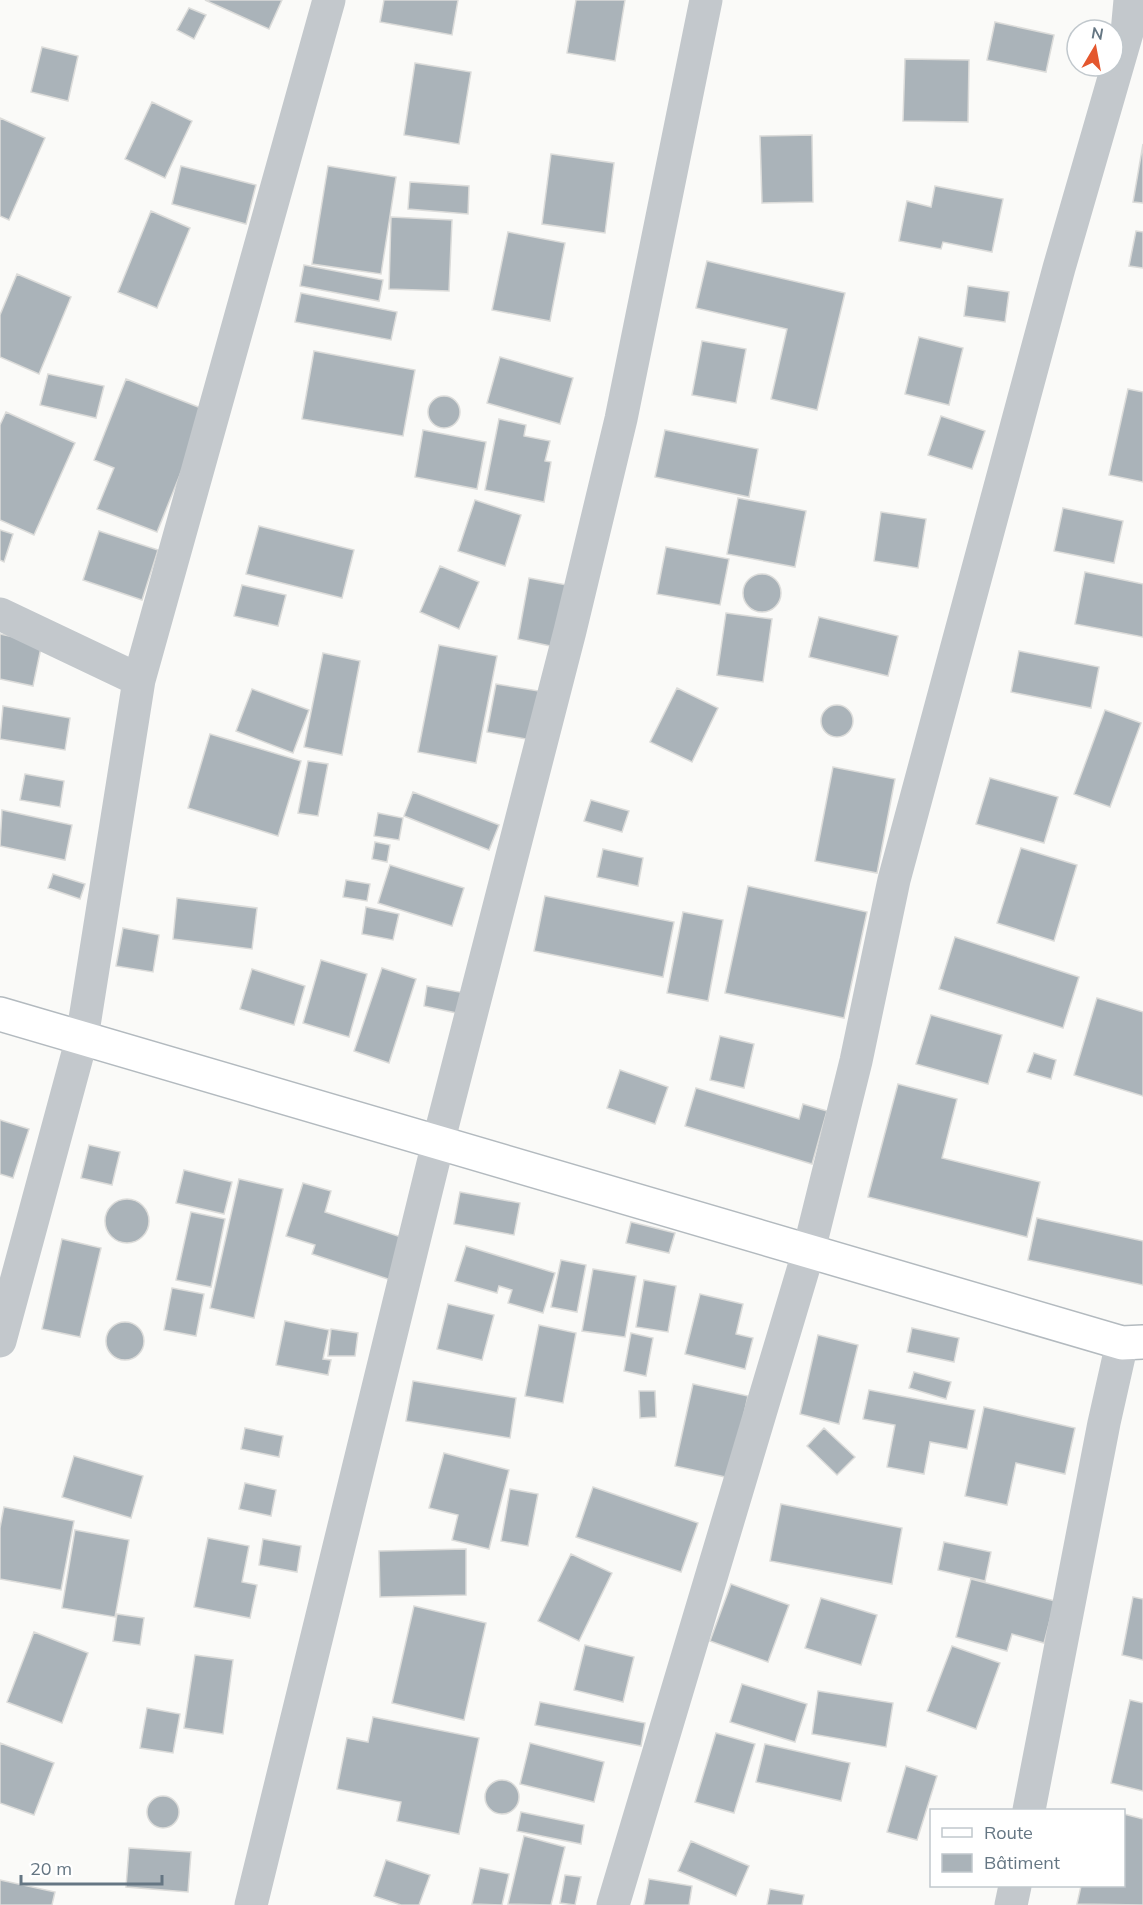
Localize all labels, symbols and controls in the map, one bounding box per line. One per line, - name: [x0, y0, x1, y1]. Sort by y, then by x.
- north arrow: [1065, 18, 1125, 78]
- text: N: [1090, 22, 1105, 44]
- legend: [930, 1809, 1125, 1887]
- text: Route: [984, 1821, 1033, 1844]
- scale bar: [21, 1848, 162, 1886]
- text: Bâtiment: [984, 1851, 1060, 1874]
- text: 20 m: [30, 1857, 72, 1880]

